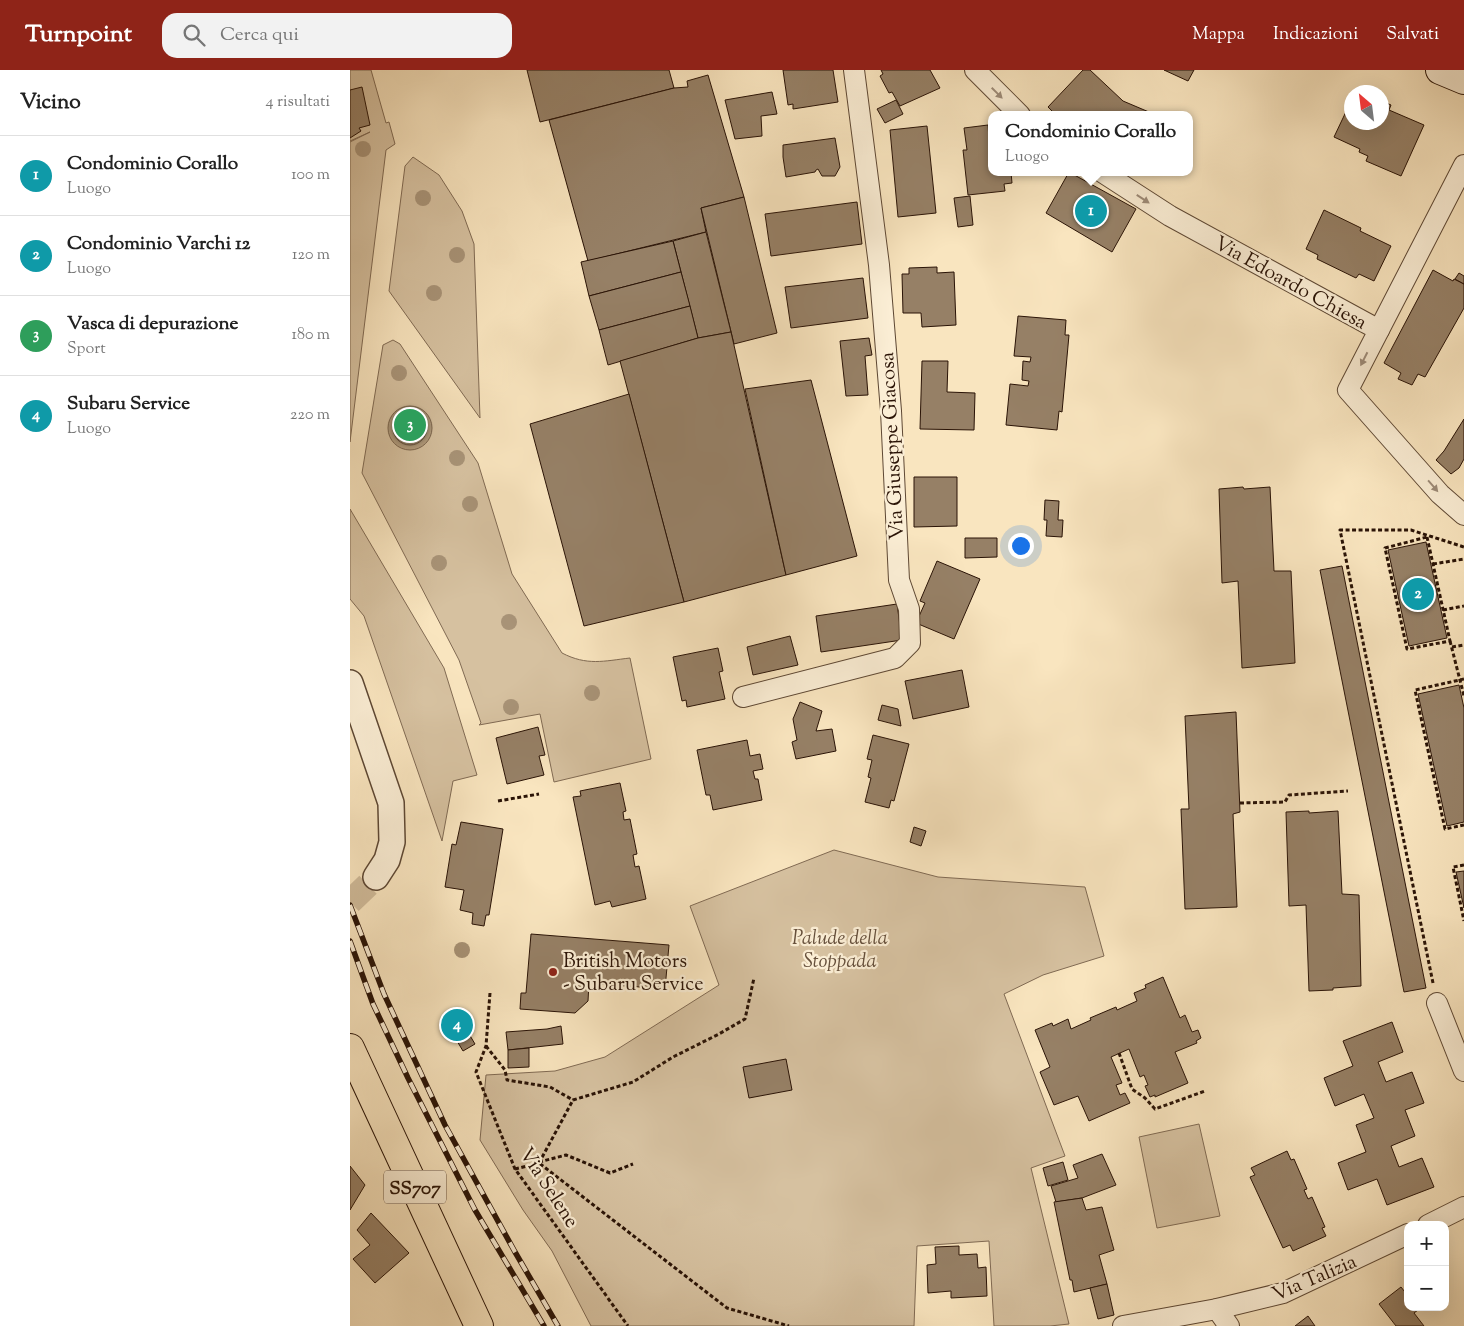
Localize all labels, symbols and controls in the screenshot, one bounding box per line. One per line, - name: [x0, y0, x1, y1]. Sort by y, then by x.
- search box: [162, 13, 512, 58]
- text: Turnpoint: [25, 18, 132, 52]
- icon: search: [180, 21, 208, 49]
- text: Cerca qui: [220, 22, 299, 49]
- text: Mappa: [1192, 22, 1245, 48]
- text: Indicazioni: [1273, 22, 1358, 48]
- text: Salvati: [1386, 22, 1439, 48]
- north arrow: [1344, 85, 1389, 130]
- one-way arrow: [991, 86, 1003, 98]
- text: Vicino: [20, 88, 81, 118]
- text: 4 risultati: [265, 91, 330, 114]
- popup: [988, 111, 1193, 176]
- text: Condominio Corallo: [1005, 119, 1176, 146]
- text: Luogo: [1005, 146, 1049, 169]
- text: Condominio Corallo: [67, 151, 238, 178]
- text: 1: [33, 164, 39, 187]
- text: 100 m: [291, 164, 330, 187]
- text: Luogo: [67, 178, 111, 201]
- pin: 1: [1075, 192, 1107, 230]
- one-way arrow: [1137, 194, 1150, 203]
- street label: Via Edoardo Chiesa: [1208, 230, 1372, 338]
- text: Condominio Varchi 12: [67, 231, 251, 258]
- text: 2: [32, 244, 40, 267]
- text: 120 m: [292, 244, 330, 267]
- text: Luogo: [67, 258, 111, 281]
- text: Vasca di depurazione: [67, 311, 238, 338]
- text: 3: [33, 324, 39, 347]
- text: 180 m: [291, 324, 330, 347]
- text: Sport: [67, 338, 106, 361]
- street label: Via Giuseppe Giacosa: [874, 351, 913, 541]
- one-way arrow: [1360, 352, 1368, 366]
- text: Subaru Service: [67, 391, 190, 418]
- text: 4: [32, 404, 40, 427]
- text: 220 m: [290, 404, 330, 427]
- pin: 3: [394, 406, 426, 444]
- text: Luogo: [67, 418, 111, 441]
- one-way arrow: [1427, 479, 1439, 491]
- your location: [1008, 533, 1034, 559]
- pin: 2: [1402, 575, 1434, 613]
- park label: Palude della Stoppada: [792, 925, 888, 977]
- place label: British Motors - Subaru Service: [563, 948, 704, 1000]
- marker: British Motors - Subaru Service: [547, 966, 559, 978]
- pin: 4: [441, 1006, 473, 1044]
- street label: Via Selene: [511, 1142, 585, 1234]
- road number: SS707: [384, 1170, 446, 1204]
- map controls: [1404, 1221, 1449, 1311]
- button: +: [1404, 1221, 1449, 1266]
- street label: Via Talizia: [1268, 1248, 1362, 1310]
- button: −: [1404, 1266, 1449, 1311]

